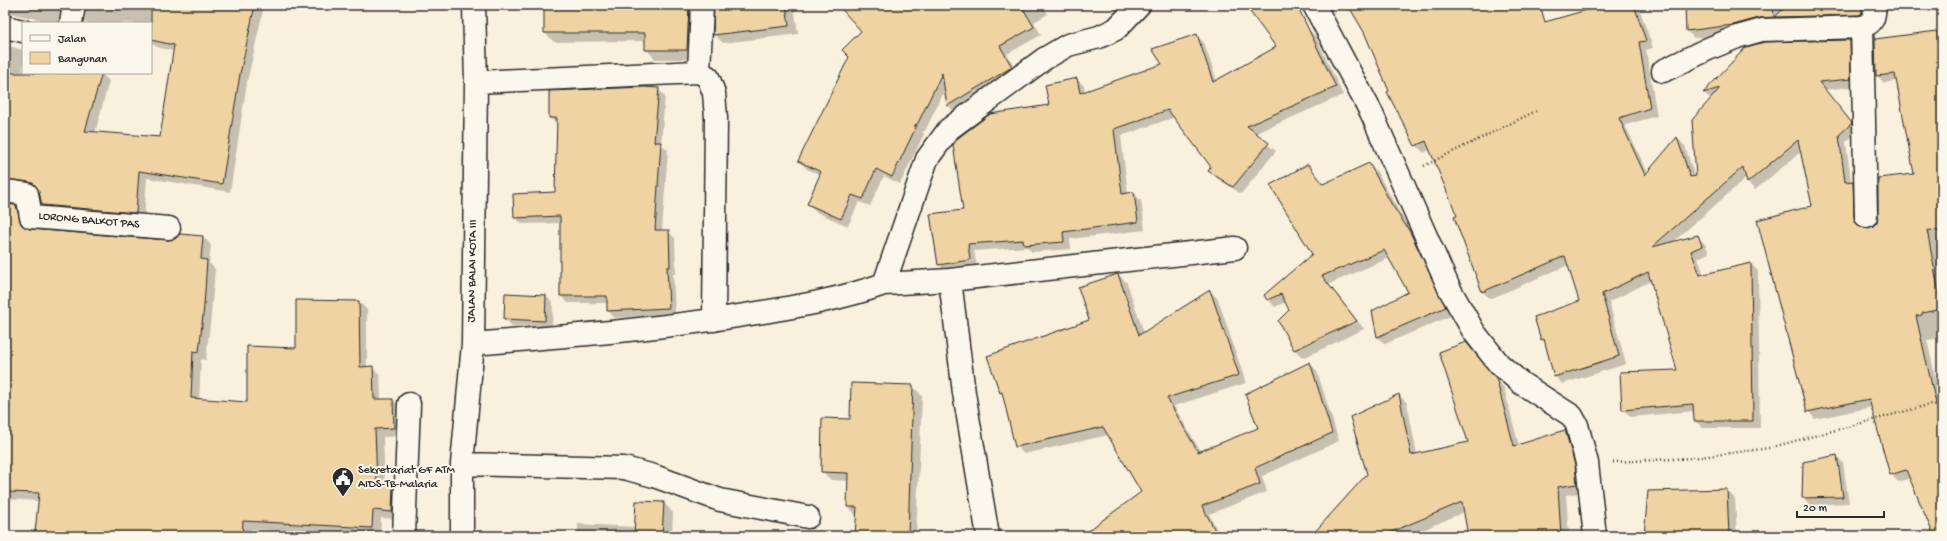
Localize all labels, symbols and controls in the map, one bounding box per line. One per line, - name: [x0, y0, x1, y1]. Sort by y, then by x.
- legend: [22, 22, 152, 74]
- text: Jalan: [58, 33, 86, 47]
- text: Bangunan: [57, 53, 107, 67]
- street label: LORONG BALKOT PAS: [38, 210, 141, 232]
- street label: JALAN BALAI KOTA III: [465, 219, 481, 323]
- place label: Sekretariat GF ATM AIDS-TB-Malaria: [358, 464, 456, 492]
- public building icon: Sekretariat GF ATM AIDS-TB-Malaria: [330, 465, 356, 498]
- scale bar: [1797, 493, 1884, 519]
- text: 20 m: [1803, 502, 1828, 516]

